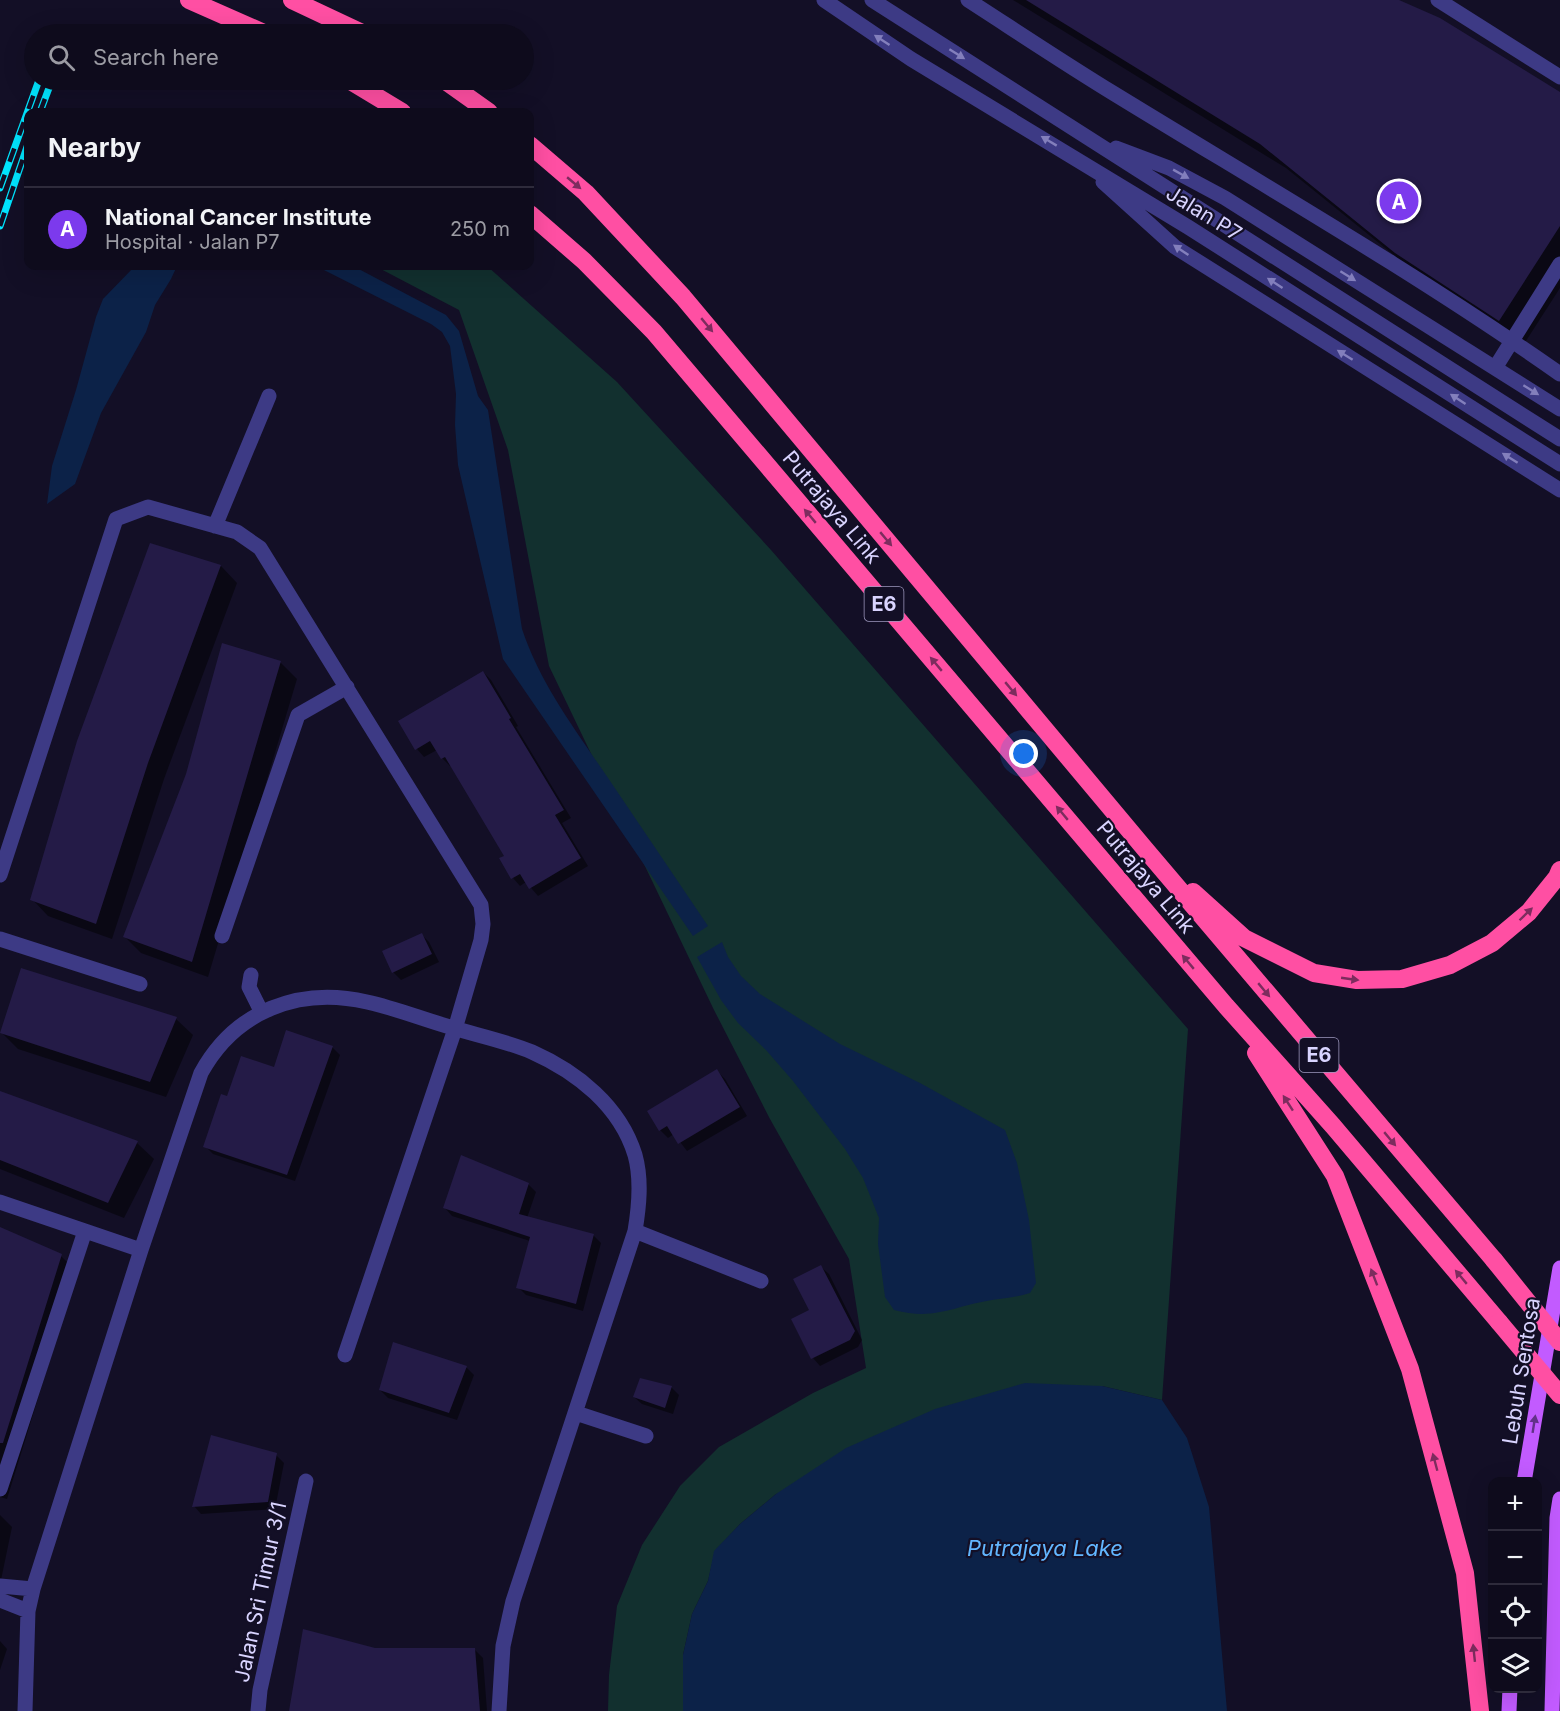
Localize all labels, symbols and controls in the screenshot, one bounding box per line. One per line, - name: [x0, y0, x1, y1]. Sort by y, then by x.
- search box: [24, 24, 534, 90]
- one-way arrow: [875, 34, 891, 46]
- icon: search: [45, 41, 78, 74]
- text: Search here: [93, 44, 219, 70]
- one-way arrow: [949, 48, 965, 59]
- text: Nearby: [48, 132, 141, 163]
- one-way arrow: [1041, 136, 1057, 147]
- one-way arrow: [1173, 169, 1190, 179]
- one-way arrow: [566, 176, 581, 189]
- pin: A: [1380, 178, 1418, 224]
- street label: Jalan P7: [1162, 180, 1246, 246]
- text: National Cancer Institute: [105, 204, 372, 230]
- text: A: [60, 217, 75, 241]
- text: 250 m: [450, 217, 510, 241]
- text: Hospital · Jalan P7: [105, 230, 279, 254]
- one-way arrow: [1172, 245, 1189, 256]
- one-way arrow: [1340, 270, 1356, 281]
- one-way arrow: [1267, 277, 1284, 288]
- one-way arrow: [700, 317, 713, 332]
- one-way arrow: [1337, 349, 1354, 360]
- one-way arrow: [1523, 385, 1539, 396]
- one-way arrow: [1449, 393, 1466, 404]
- street label: Putrajaya Link: [778, 446, 887, 569]
- one-way arrow: [1502, 453, 1519, 464]
- one-way arrow: [803, 508, 816, 524]
- one-way arrow: [879, 531, 892, 546]
- road number: E6: [864, 587, 904, 621]
- one-way arrow: [930, 657, 943, 672]
- one-way arrow: [1004, 681, 1017, 697]
- your location: [1009, 739, 1038, 768]
- one-way arrow: [1056, 806, 1069, 821]
- street label: Putrajaya Link: [1092, 816, 1201, 939]
- one-way arrow: [1518, 907, 1532, 921]
- one-way arrow: [1182, 955, 1195, 970]
- one-way arrow: [1340, 974, 1359, 983]
- one-way arrow: [1257, 982, 1270, 997]
- road number: E6: [1300, 1038, 1338, 1072]
- one-way arrow: [1283, 1095, 1294, 1111]
- one-way arrow: [1383, 1131, 1396, 1146]
- one-way arrow: [1369, 1268, 1378, 1286]
- one-way arrow: [1455, 1270, 1468, 1285]
- street label: Lebuh Sentosa: [1497, 1296, 1545, 1446]
- one-way arrow: [1530, 1414, 1539, 1433]
- one-way arrow: [1430, 1453, 1439, 1471]
- map controls: [1488, 1477, 1542, 1693]
- button: +: [1488, 1477, 1542, 1531]
- street label: Jalan Sri Timur 3/1: [229, 1499, 291, 1685]
- button: −: [1488, 1531, 1542, 1585]
- water label: Putrajaya Lake: [967, 1535, 1123, 1561]
- button: locate: [1488, 1585, 1542, 1639]
- button: layers: [1488, 1639, 1542, 1693]
- one-way arrow: [1469, 1643, 1478, 1662]

